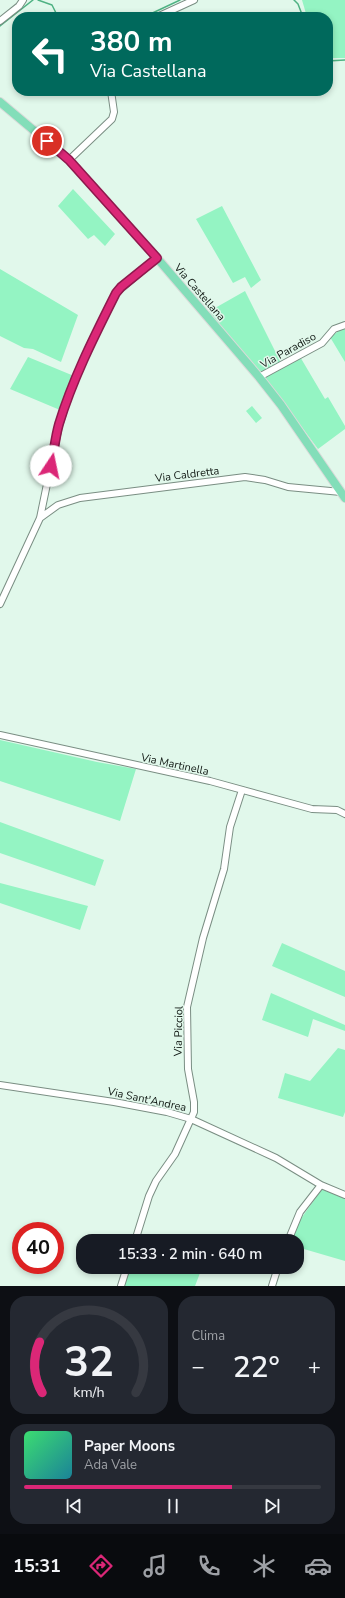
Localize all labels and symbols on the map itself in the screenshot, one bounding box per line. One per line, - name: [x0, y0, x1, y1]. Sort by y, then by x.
- pin: [30, 124, 64, 158]
- street label: Via Castellana: [170, 260, 229, 324]
- street label: Via Paradiso: [257, 329, 319, 372]
- position arrow: [30, 445, 72, 487]
- street label: Via Caldretta: [153, 463, 220, 486]
- street label: Via Martinella: [139, 750, 210, 779]
- street label: Via Picciol: [171, 1005, 186, 1057]
- street label: Via Sant'Andrea: [105, 1084, 188, 1115]
- speed limit sign: 40: [12, 1222, 64, 1274]

